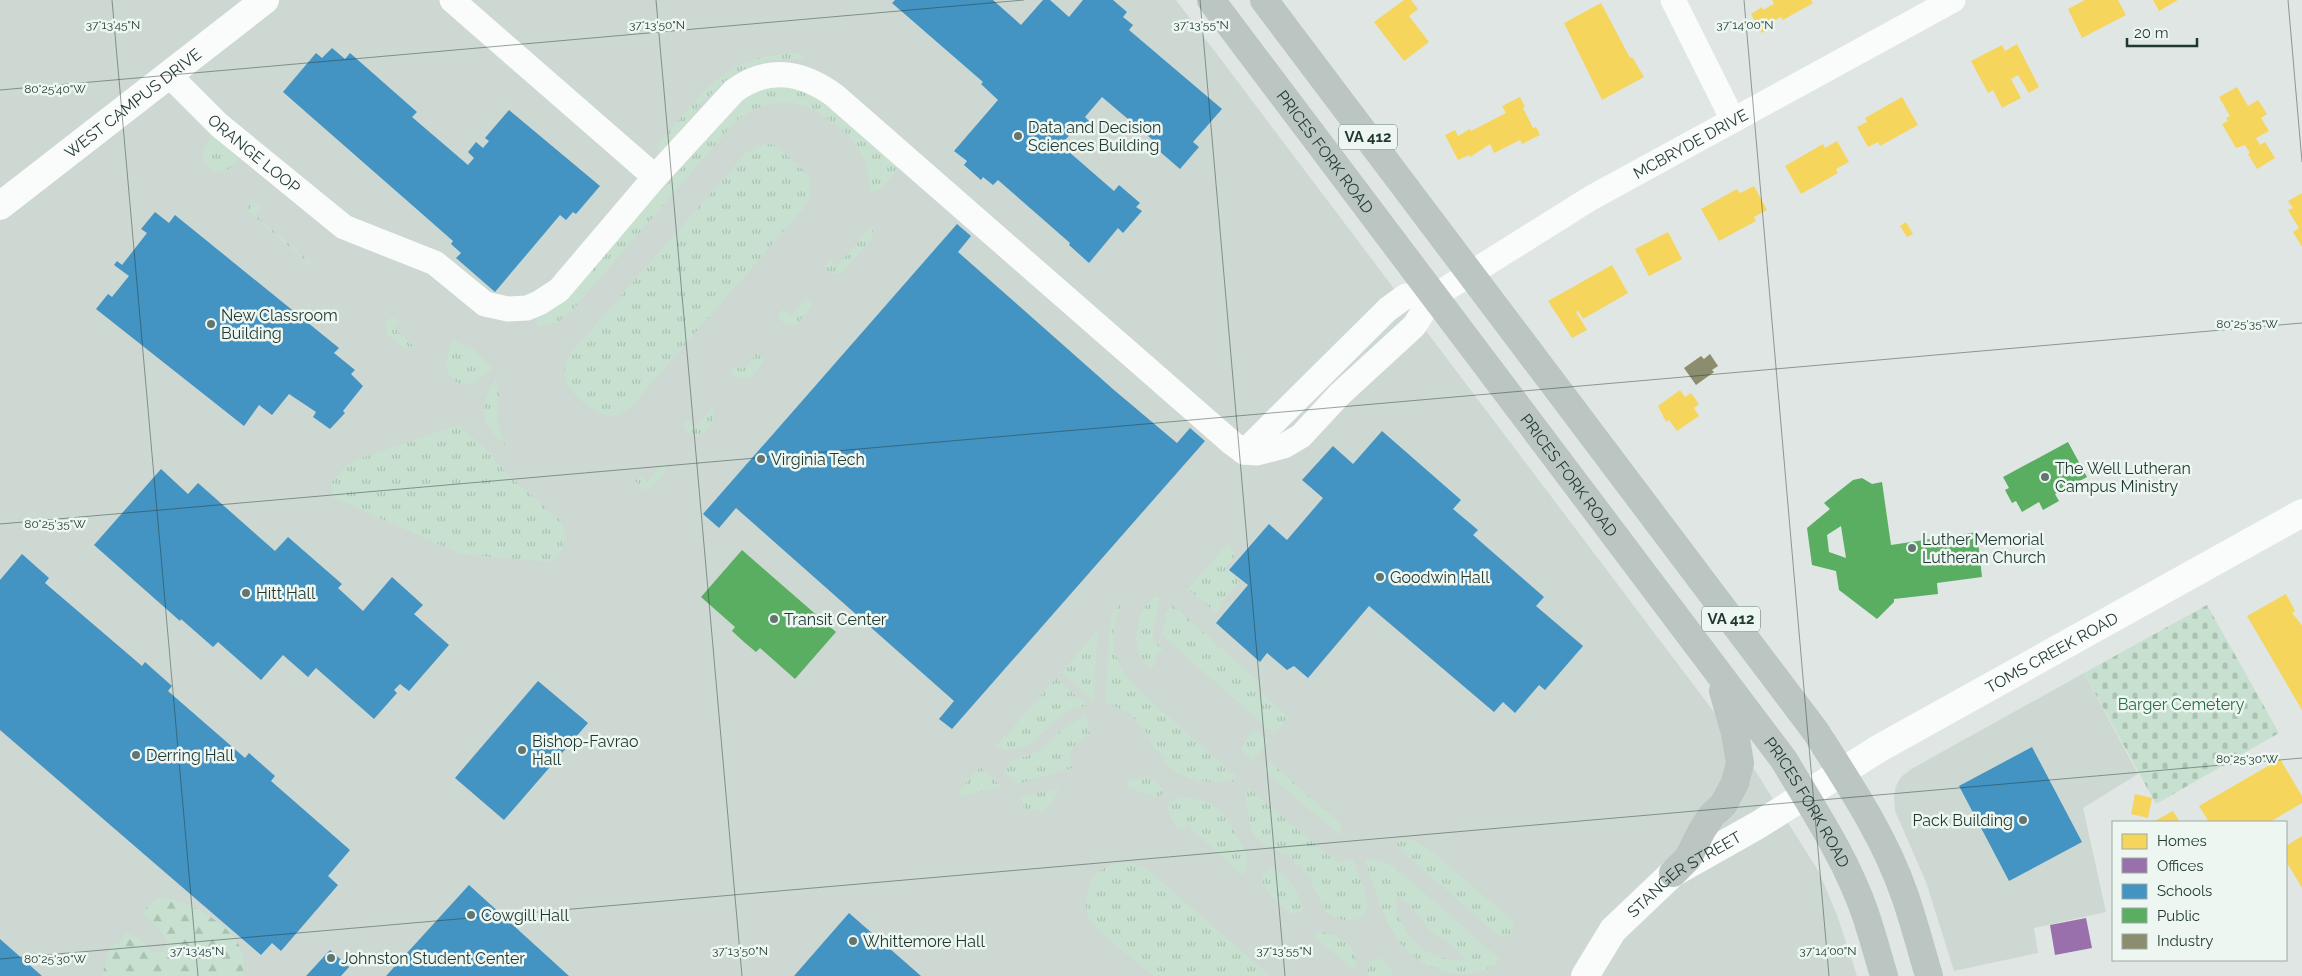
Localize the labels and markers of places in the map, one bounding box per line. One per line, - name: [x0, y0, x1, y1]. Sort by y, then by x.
- place label: Data and Decision Sciences Building: [1028, 118, 1161, 155]
- marker: Data and Decision Sciences Building: [1012, 130, 1024, 142]
- place label: New Classroom Building: [221, 306, 338, 343]
- marker: New Classroom Building: [205, 318, 217, 330]
- place label: Virginia Tech: [771, 450, 865, 469]
- marker: Virginia Tech: [755, 453, 767, 465]
- place label: The Well Lutheran Campus Ministry: [2055, 459, 2191, 496]
- marker: The Well Lutheran Campus Ministry: [2039, 471, 2051, 483]
- place label: Luther Memorial Lutheran Church: [1922, 530, 2046, 567]
- marker: Luther Memorial Lutheran Church: [1906, 542, 1918, 554]
- place label: Goodwin Hall: [1390, 568, 1490, 587]
- marker: Goodwin Hall: [1374, 571, 1386, 583]
- place label: Hitt Hall: [256, 584, 316, 603]
- marker: Hitt Hall: [240, 587, 252, 599]
- place label: Transit Center: [784, 610, 887, 629]
- marker: Transit Center: [768, 613, 780, 625]
- place label: Bishop-Favrao Hall: [532, 732, 639, 769]
- marker: Bishop-Favrao Hall: [516, 744, 528, 756]
- place label: Derring Hall: [146, 746, 235, 765]
- marker: Derring Hall: [130, 749, 142, 761]
- place label: Pack Building: [1912, 811, 2013, 830]
- marker: Pack Building: [2017, 814, 2029, 826]
- place label: Cowgill Hall: [481, 906, 569, 925]
- marker: Cowgill Hall: [465, 909, 477, 921]
- place label: Whittemore Hall: [863, 932, 985, 951]
- marker: Whittemore Hall: [847, 935, 859, 947]
- place label: Johnston Student Center: [341, 949, 525, 968]
- marker: Johnston Student Center: [325, 952, 337, 964]

